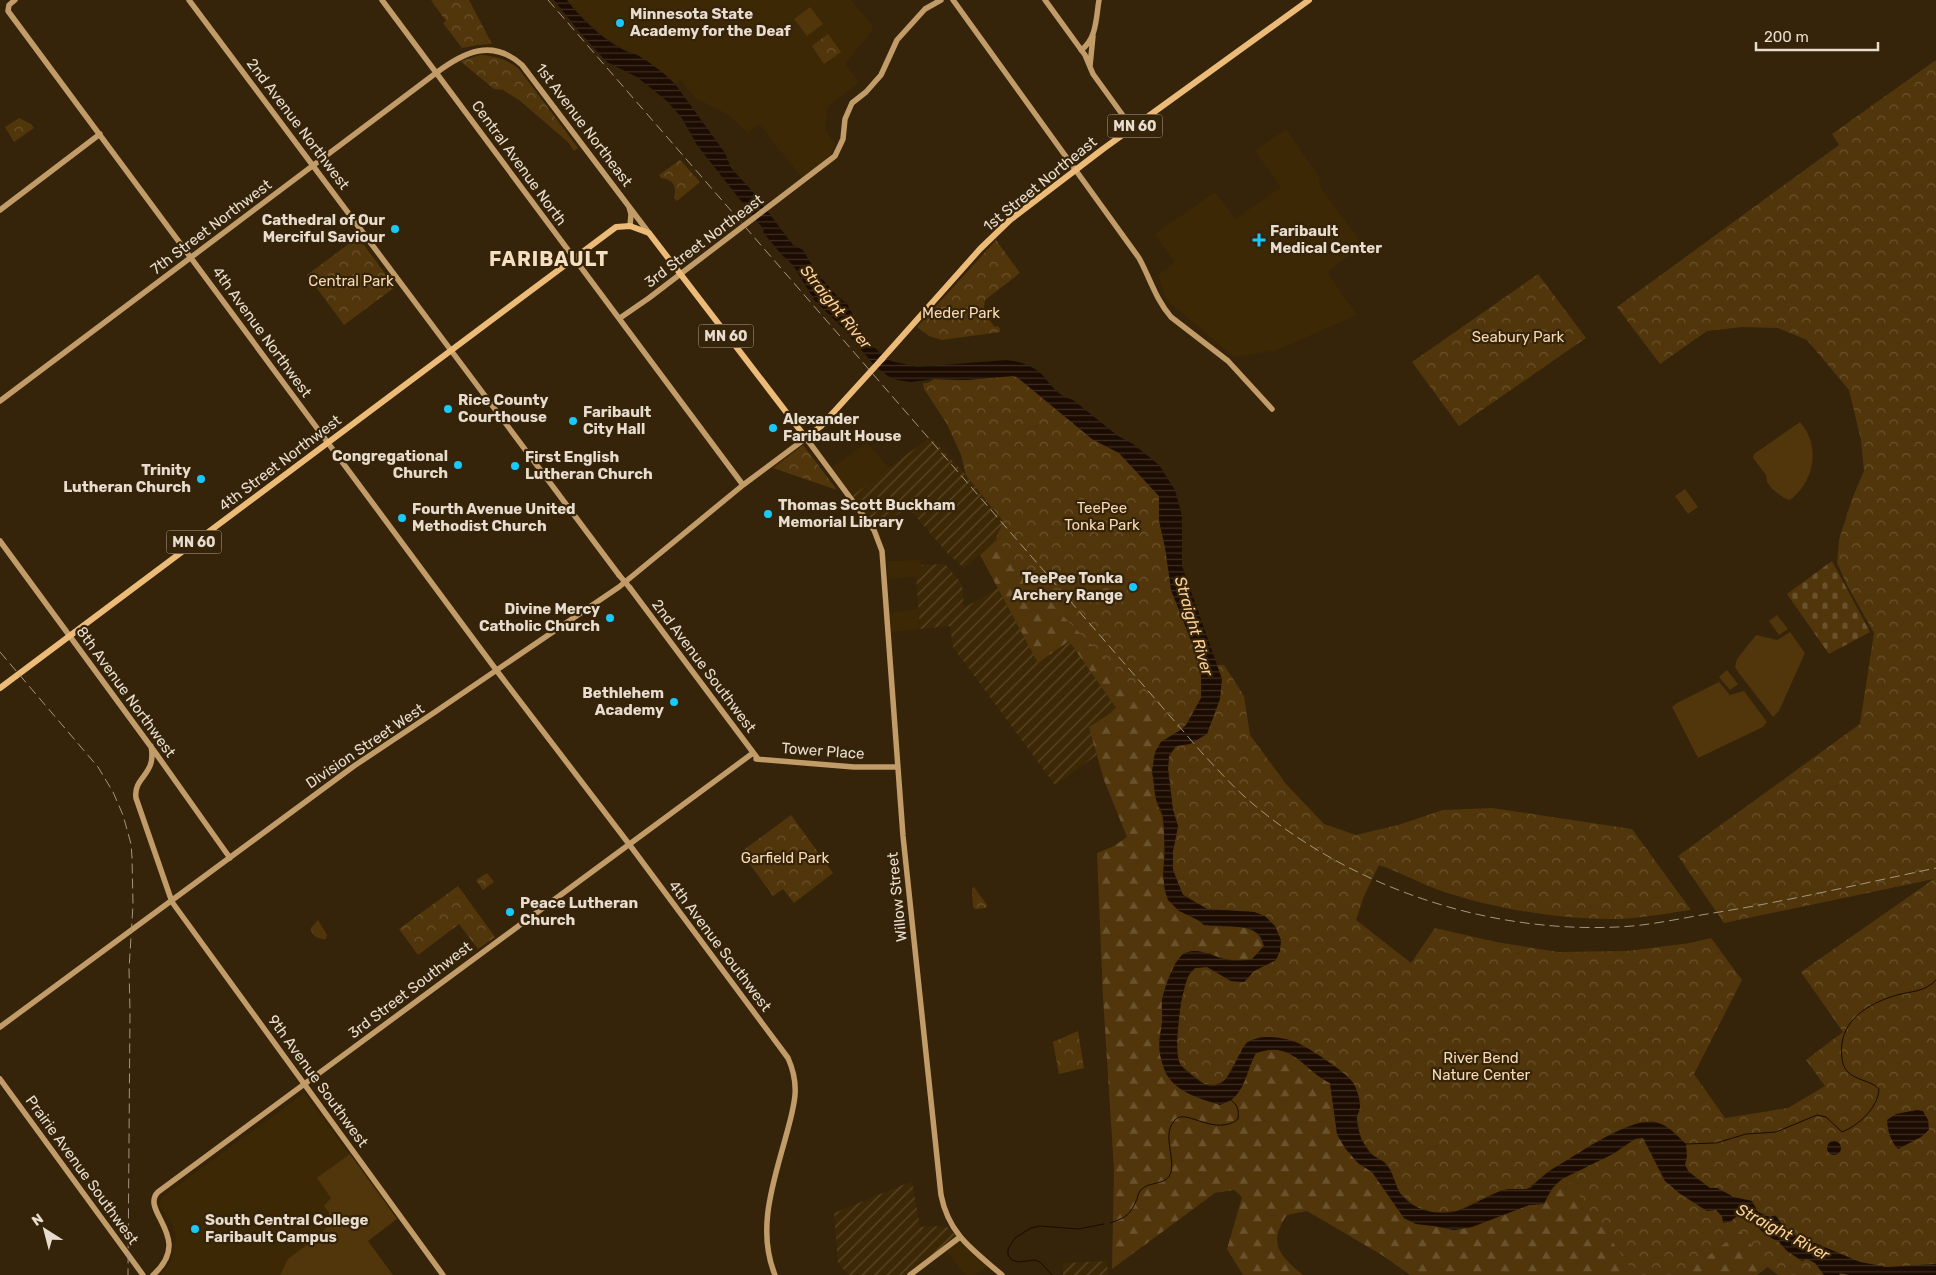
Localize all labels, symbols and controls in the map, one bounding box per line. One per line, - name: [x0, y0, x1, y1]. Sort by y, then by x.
- place label: Minnesota State Academy for the Deaf: [630, 5, 791, 40]
- marker: Minnesota State Academy for the Deaf: [614, 17, 626, 29]
- scale bar: [1756, 20, 1878, 52]
- text: 200 m: [1764, 28, 1809, 46]
- street label: 2nd Avenue Northwest: [243, 55, 353, 193]
- street label: 1st Avenue Northeast: [532, 60, 636, 190]
- street label: Central Avenue North: [468, 97, 570, 229]
- road number: MN 60: [1108, 114, 1162, 138]
- street label: 1st Street Northeast: [980, 133, 1100, 235]
- street label: 7th Street Northwest: [147, 176, 275, 278]
- street label: 3rd Street Northeast: [641, 190, 767, 292]
- place label: Cathedral of Our Merciful Saviour: [262, 211, 385, 246]
- place label: Faribault Medical Center: [1270, 222, 1382, 257]
- marker: Cathedral of Our Merciful Saviour: [389, 223, 401, 235]
- marker: Faribault Medical Center: [1252, 233, 1266, 247]
- district label: FARIBAULT: [489, 247, 609, 271]
- water label: Straight River: [796, 261, 876, 354]
- street label: 4th Avenue Northwest: [209, 263, 316, 401]
- park label: Central Park: [308, 272, 394, 290]
- park label: Meder Park: [922, 304, 1000, 322]
- road number: MN 60: [698, 324, 754, 348]
- park label: Seabury Park: [1472, 328, 1564, 346]
- place label: Rice County Courthouse: [458, 391, 548, 426]
- marker: Rice County Courthouse: [442, 403, 454, 415]
- place label: Faribault City Hall: [583, 403, 651, 438]
- place label: Alexander Faribault House: [783, 410, 902, 445]
- street label: 4th Street Northwest: [215, 411, 345, 515]
- marker: Faribault City Hall: [567, 415, 579, 427]
- marker: Alexander Faribault House: [767, 422, 779, 434]
- place label: Congregational Church: [332, 447, 448, 482]
- place label: First English Lutheran Church: [525, 448, 653, 483]
- marker: Congregational Church: [452, 459, 464, 471]
- marker: First English Lutheran Church: [509, 460, 521, 472]
- place label: Trinity Lutheran Church: [63, 461, 191, 496]
- marker: Trinity Lutheran Church: [195, 473, 207, 485]
- place label: Thomas Scott Buckham Memorial Library: [778, 496, 955, 531]
- park label: TeePee Tonka Park: [1064, 499, 1140, 534]
- place label: Fourth Avenue United Methodist Church: [412, 500, 576, 535]
- marker: Thomas Scott Buckham Memorial Library: [762, 508, 774, 520]
- marker: Fourth Avenue United Methodist Church: [396, 512, 408, 524]
- road number: MN 60: [166, 530, 222, 554]
- place label: TeePee Tonka Archery Range: [1012, 569, 1123, 604]
- water label: Straight River: [1171, 574, 1218, 679]
- marker: TeePee Tonka Archery Range: [1127, 581, 1139, 593]
- street label: 2nd Avenue Southwest: [648, 596, 760, 736]
- place label: Divine Mercy Catholic Church: [479, 600, 600, 635]
- marker: Divine Mercy Catholic Church: [604, 612, 616, 624]
- street label: 8th Avenue Northwest: [72, 623, 180, 761]
- place label: Bethlehem Academy: [582, 684, 664, 719]
- marker: Bethlehem Academy: [668, 696, 680, 708]
- street label: Division Street West: [302, 700, 428, 792]
- street label: Tower Place: [781, 739, 865, 763]
- park label: Garfield Park: [741, 849, 829, 867]
- street label: Willow Street: [883, 851, 911, 943]
- street label: 4th Avenue Southwest: [665, 877, 775, 1015]
- place label: Peace Lutheran Church: [520, 894, 638, 929]
- marker: Peace Lutheran Church: [504, 906, 516, 918]
- street label: 3rd Street Southwest: [345, 938, 475, 1042]
- street label: 9th Avenue Southwest: [264, 1011, 372, 1151]
- park label: River Bend Nature Center: [1432, 1049, 1531, 1084]
- street label: Prairie Avenue Southwest: [22, 1092, 142, 1248]
- water label: Straight River: [1733, 1200, 1834, 1265]
- north arrow: [20, 1205, 70, 1255]
- text: N: [29, 1210, 47, 1230]
- place label: South Central College Faribault Campus: [205, 1211, 368, 1246]
- marker: South Central College Faribault Campus: [189, 1223, 201, 1235]

